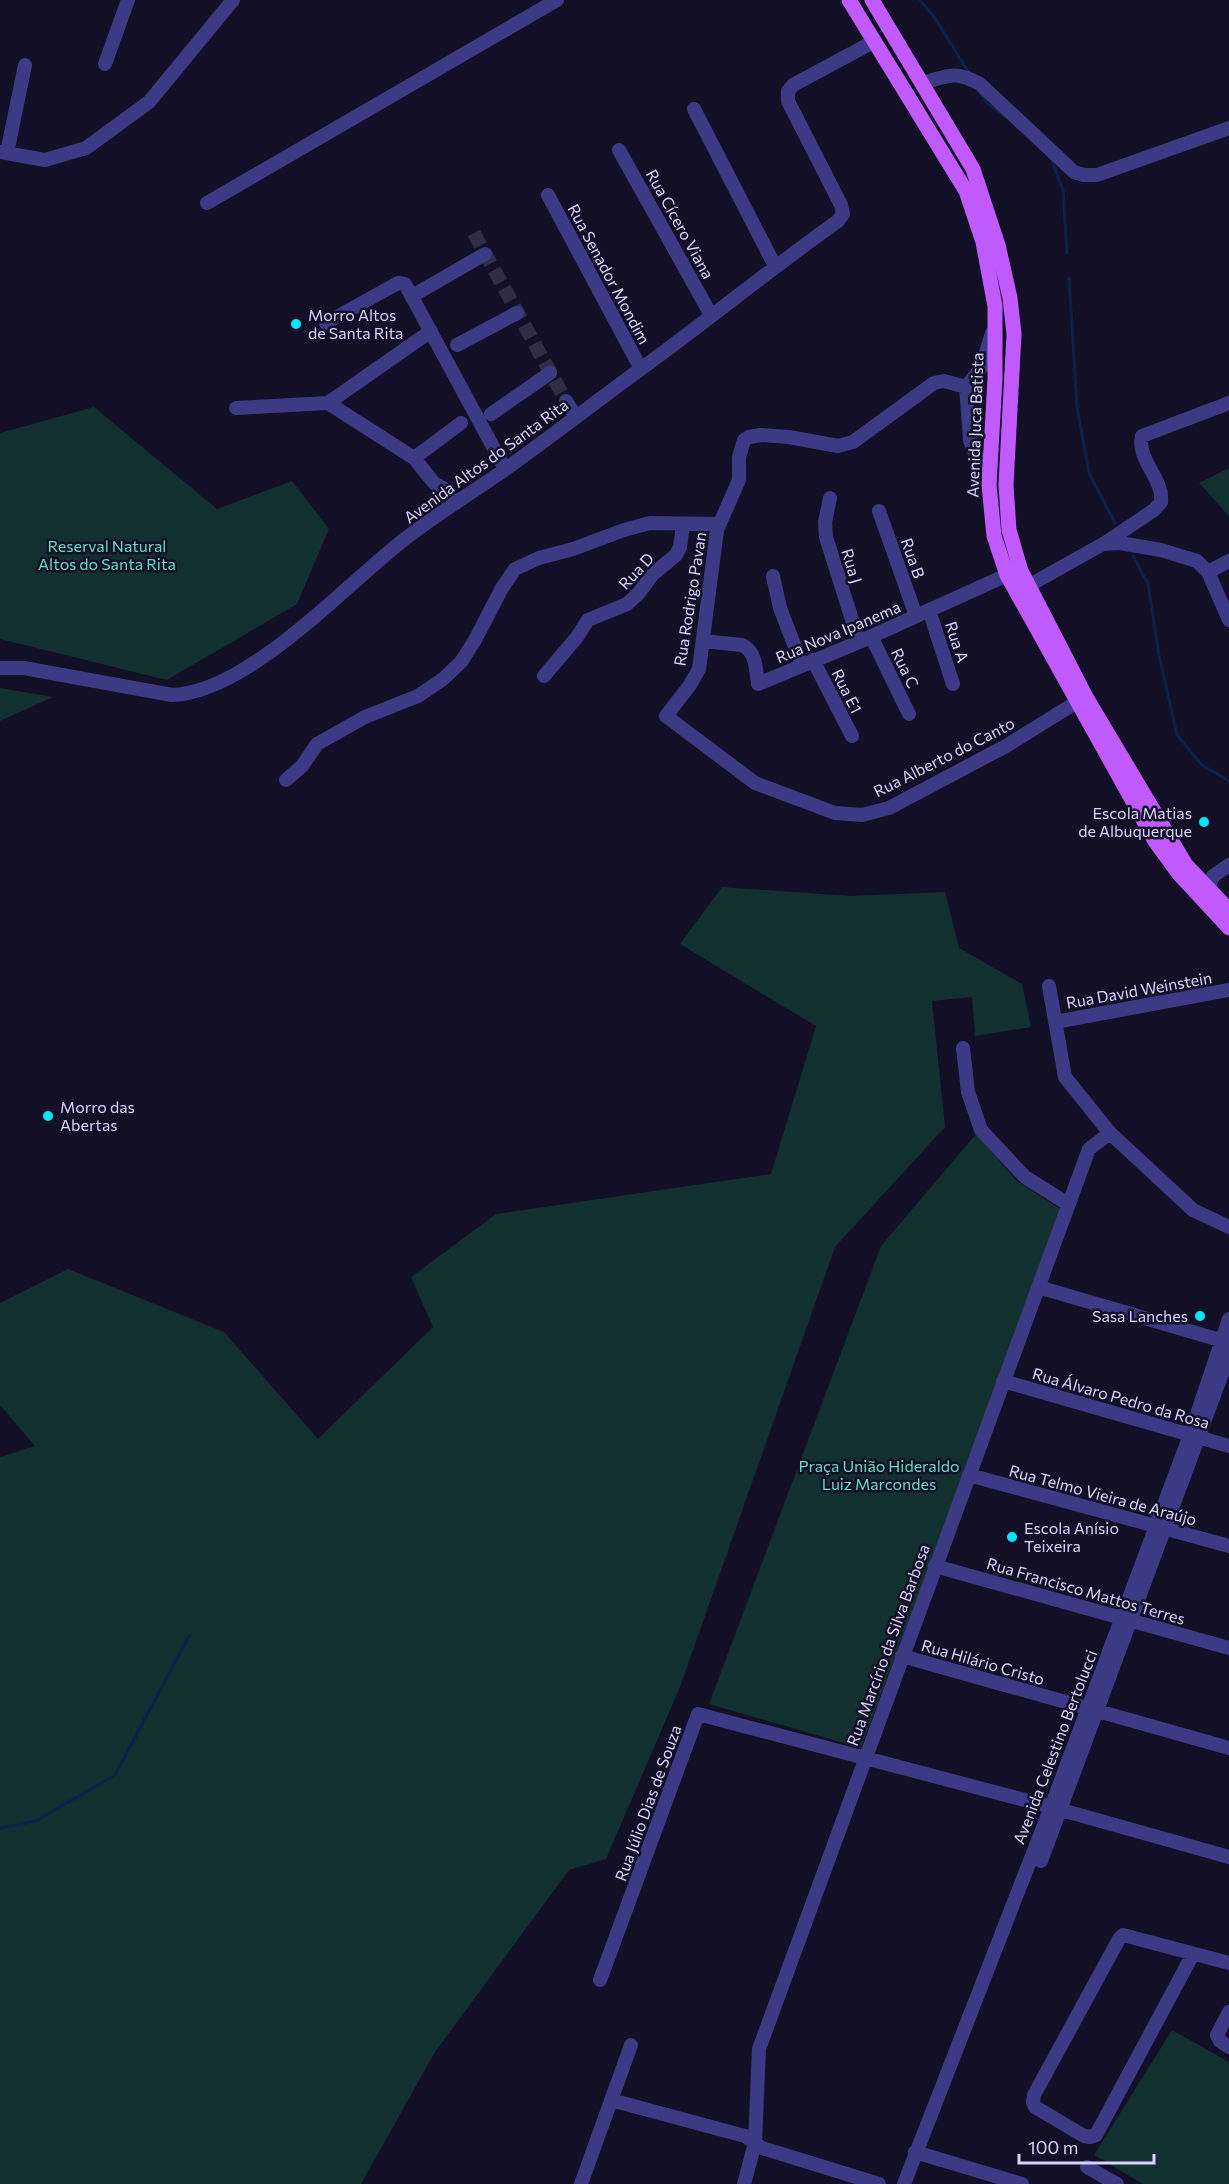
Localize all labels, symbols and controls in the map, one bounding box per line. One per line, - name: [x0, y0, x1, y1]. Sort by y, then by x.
- street label: Rua Cícero Viana: [643, 166, 718, 282]
- street label: Rua Senador Mondim: [564, 200, 654, 347]
- place label: Morro Altos de Santa Rita: [308, 305, 403, 342]
- marker: Morro Altos de Santa Rita: [289, 317, 303, 331]
- street label: Avenida Juca Batista: [962, 352, 987, 498]
- street label: Avenida Altos do Santa Rita: [400, 395, 572, 527]
- street label: Rua Rodrigo Pavan: [670, 531, 709, 667]
- street label: Rua B: [898, 535, 929, 580]
- park label: Reserval Natural Altos do Santa Rita: [38, 536, 176, 573]
- street label: Rua J: [838, 546, 867, 586]
- street label: Rua D: [614, 549, 657, 593]
- street label: Rua Nova Ipanema: [772, 597, 903, 666]
- street label: Rua A: [942, 619, 973, 665]
- street label: Rua C: [888, 645, 923, 691]
- street label: Rua E1: [828, 665, 867, 716]
- street label: Rua Alberto do Canto: [870, 713, 1018, 800]
- place label: Escola Matias de Albuquerque: [1078, 803, 1192, 840]
- marker: Escola Matias de Albuquerque: [1197, 815, 1211, 829]
- street label: Rua David Weinstein: [1064, 967, 1213, 1012]
- place label: Morro das Abertas: [60, 1097, 135, 1134]
- marker: Morro das Abertas: [41, 1109, 55, 1123]
- place label: Sasa Lanches: [1092, 1306, 1188, 1325]
- marker: Sasa Lanches: [1193, 1309, 1207, 1323]
- street label: Rua Álvaro Pedro da Rosa: [1030, 1363, 1212, 1432]
- park label: Praça União Hideraldo Luiz Marcondes: [798, 1456, 960, 1493]
- street label: Rua Telmo Vieira de Araújo: [1007, 1460, 1199, 1529]
- place label: Escola Anísio Teixeira: [1024, 1518, 1119, 1555]
- marker: Escola Anísio Teixeira: [1005, 1530, 1019, 1544]
- street label: Rua Marcírio da Silva Barbosa: [842, 1541, 933, 1748]
- street label: Rua Francisco Mattos Terres: [985, 1553, 1188, 1628]
- street label: Rua Hilário Cristo: [919, 1635, 1047, 1688]
- street label: Avenida Celestino Bertolucci: [1009, 1647, 1100, 1847]
- street label: Rua Júlio Dias de Souza: [610, 1722, 685, 1884]
- scale bar: [1019, 2127, 1154, 2165]
- text: 100 m: [1028, 2136, 1078, 2158]

